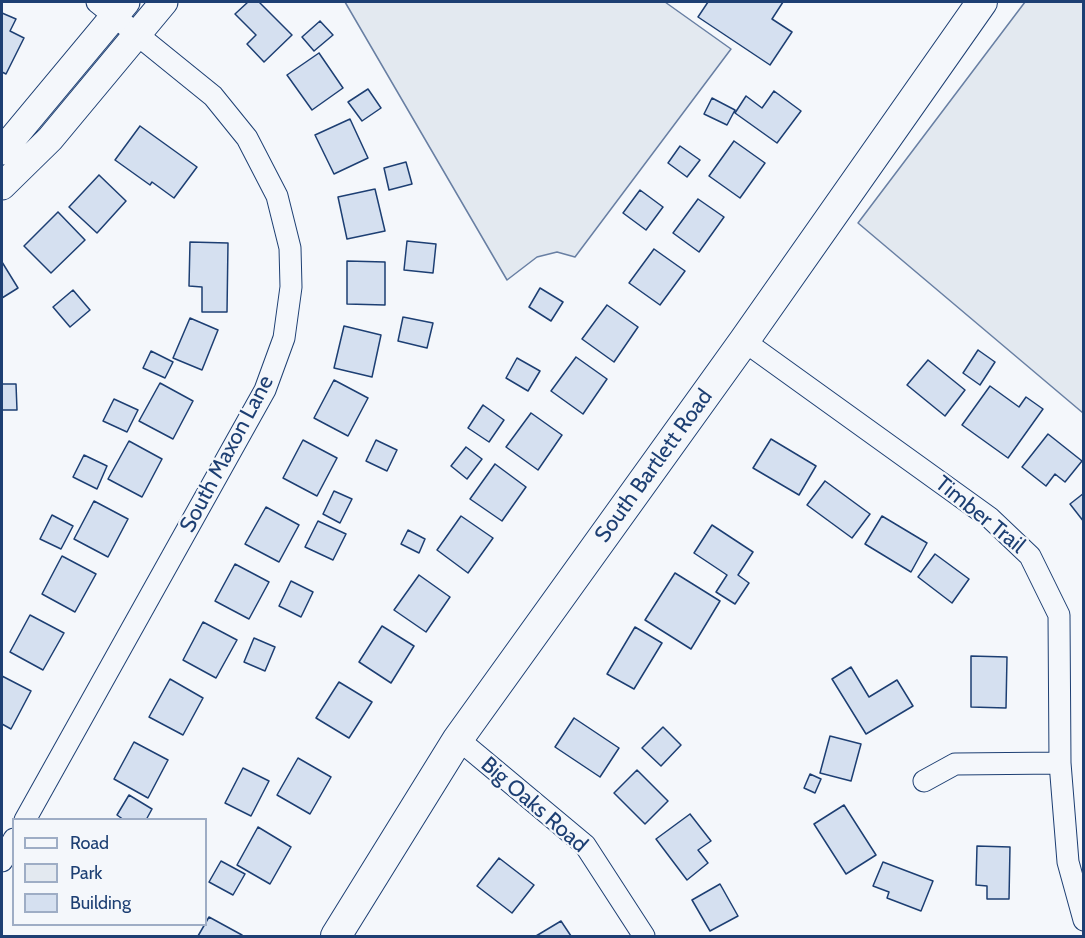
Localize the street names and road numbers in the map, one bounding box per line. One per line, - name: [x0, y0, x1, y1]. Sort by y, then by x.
- street label: South Maxon Lane: [175, 371, 279, 537]
- street label: South Bartlett Road: [590, 384, 718, 548]
- street label: Timber Trail: [930, 471, 1030, 559]
- street label: Big Oaks Road: [475, 752, 593, 858]

